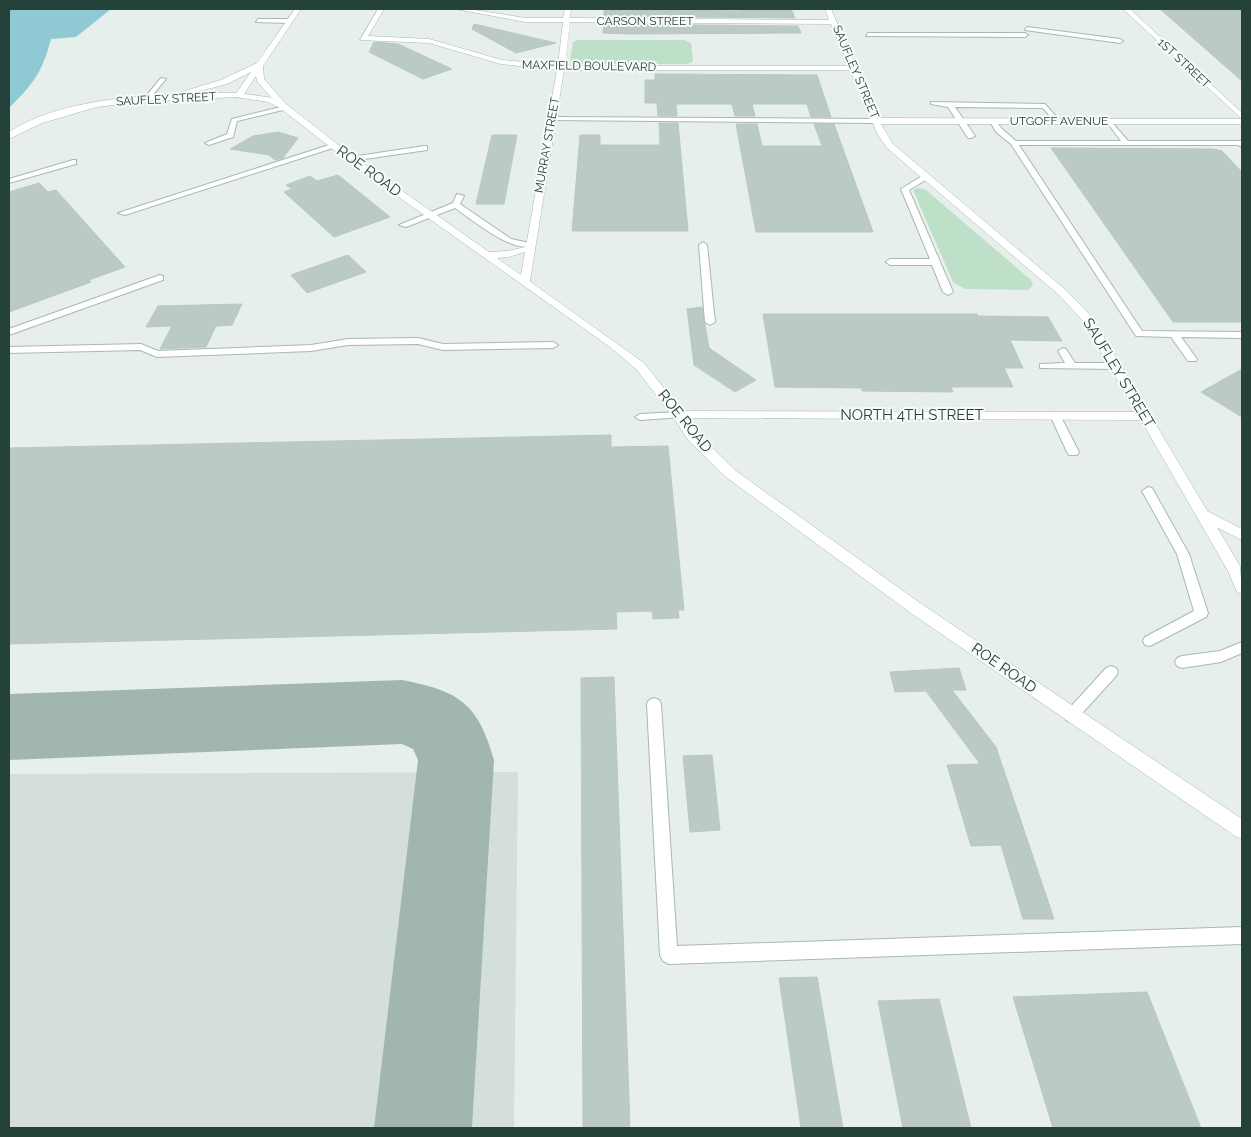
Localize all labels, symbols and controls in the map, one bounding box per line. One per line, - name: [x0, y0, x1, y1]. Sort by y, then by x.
- street label: CARSON STREET: [596, 14, 694, 28]
- street label: SAUFLEY STREET: [830, 23, 882, 121]
- street label: 1ST STREET: [1155, 35, 1214, 91]
- street label: MAXFIELD BOULEVARD: [522, 58, 657, 74]
- street label: SAUFLEY STREET: [116, 89, 217, 109]
- street label: MURRAY STREET: [532, 95, 562, 194]
- street label: UTGOFF AVENUE: [1010, 114, 1108, 128]
- street label: ROE ROAD: [333, 142, 405, 201]
- street label: SAUFLEY STREET: [1079, 315, 1159, 431]
- street label: ROE ROAD: [654, 386, 716, 456]
- street label: NORTH 4TH STREET: [840, 406, 984, 424]
- street label: ROE ROAD: [968, 639, 1040, 697]

